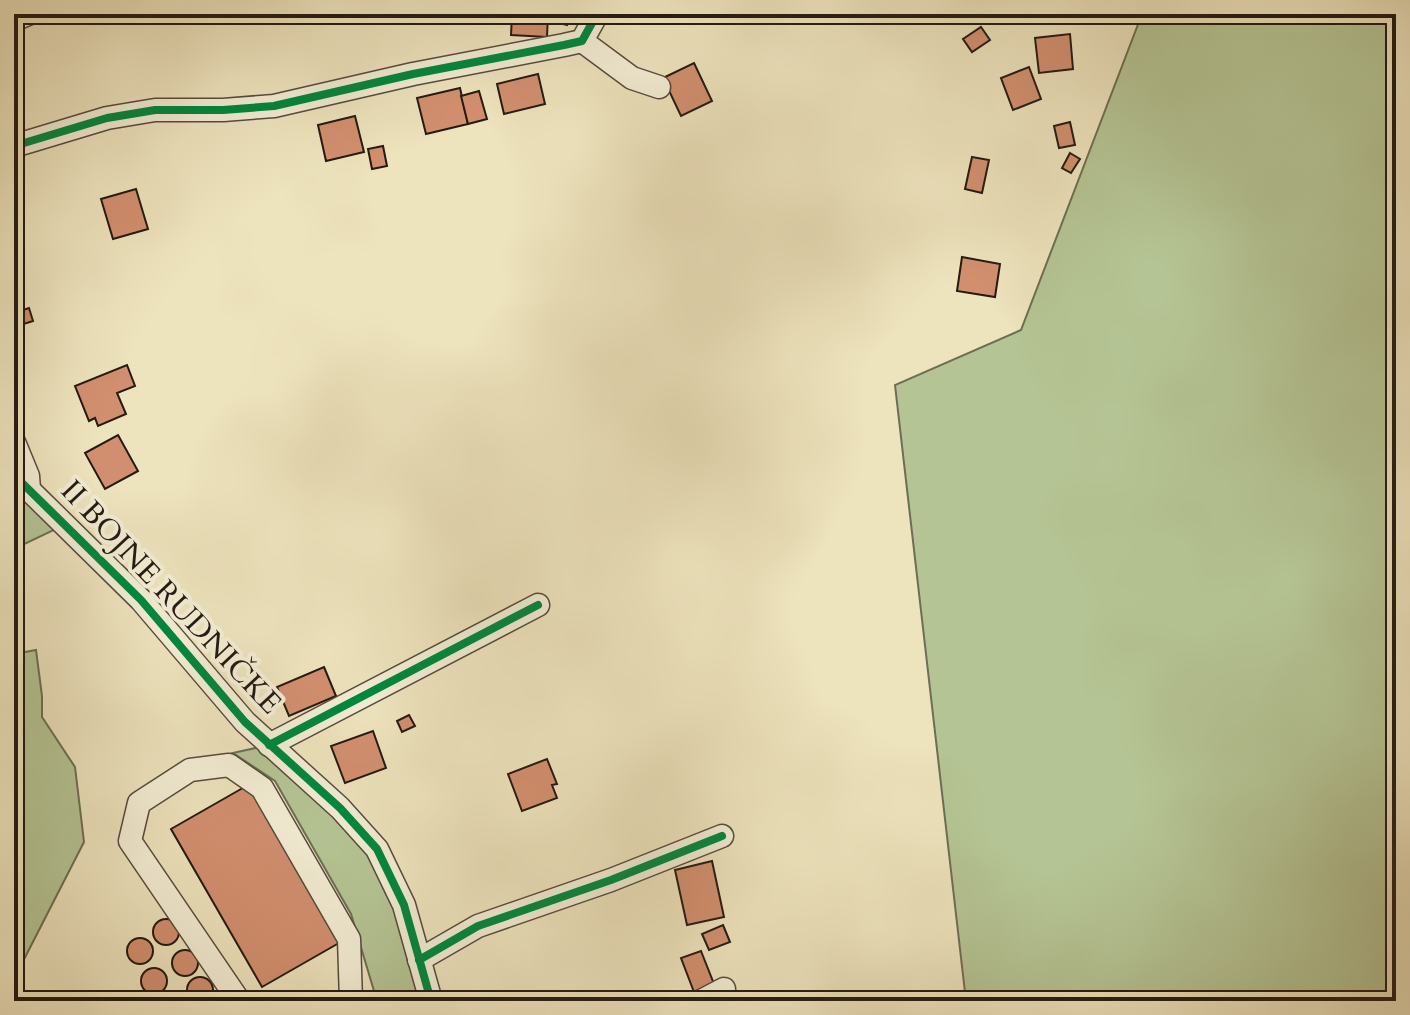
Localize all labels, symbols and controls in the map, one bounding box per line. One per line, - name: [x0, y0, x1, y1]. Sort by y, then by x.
- street label: II BOJNE RUDNIČKE: [52, 471, 290, 723]

